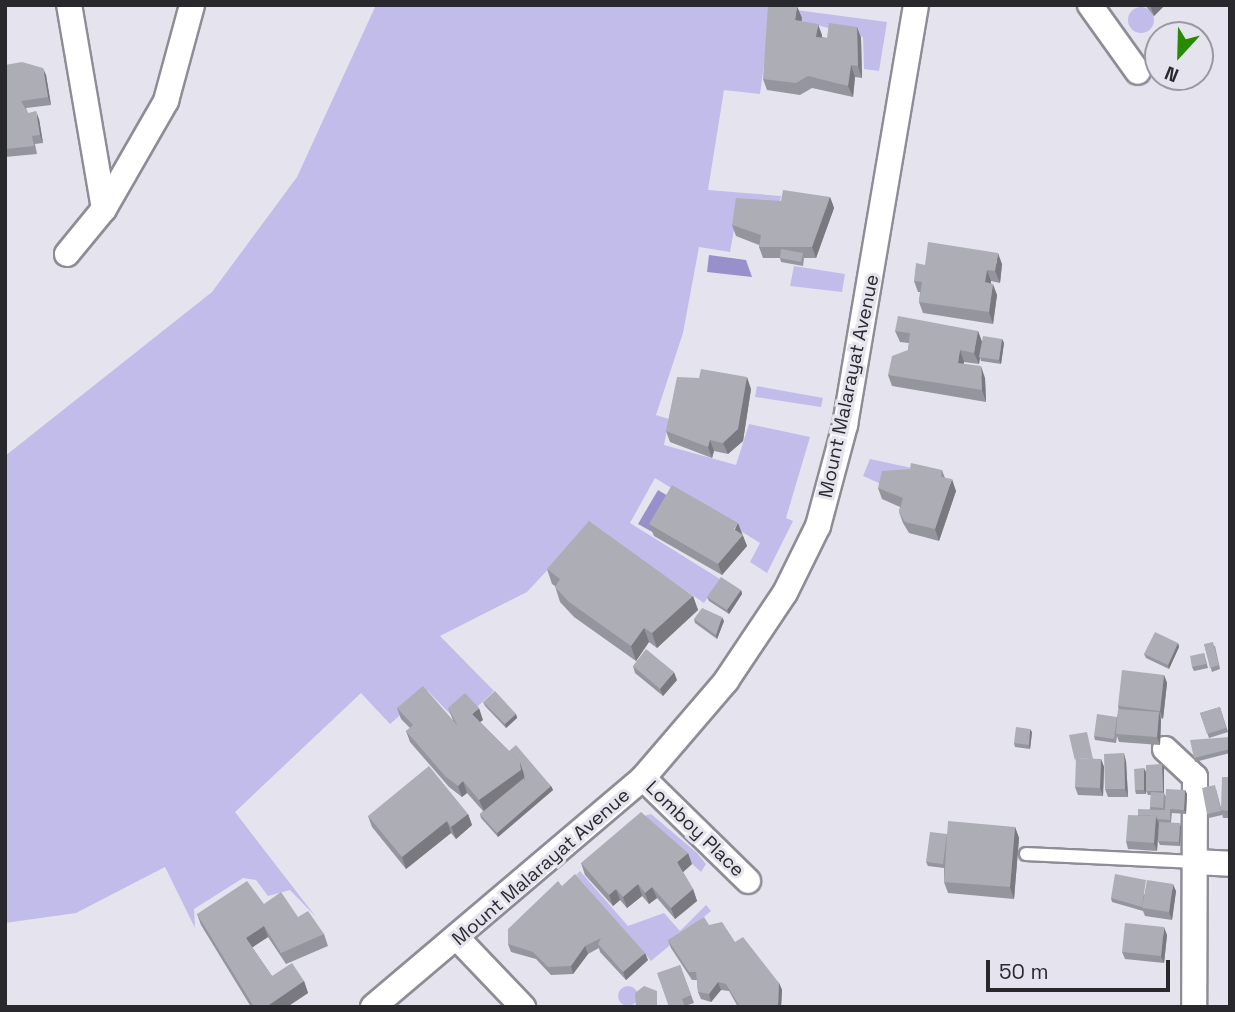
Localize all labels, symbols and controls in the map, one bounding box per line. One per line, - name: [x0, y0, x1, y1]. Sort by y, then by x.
- north arrow: [1144, 21, 1214, 91]
- text: N: [1161, 60, 1182, 88]
- street label: Mount Malarayat Avenue: [814, 272, 884, 500]
- street label: Lomboy Place: [641, 776, 749, 882]
- street label: Mount Malarayat Avenue: [448, 784, 634, 950]
- scale bar: [990, 946, 1174, 990]
- text: 50 m: [999, 958, 1049, 985]

